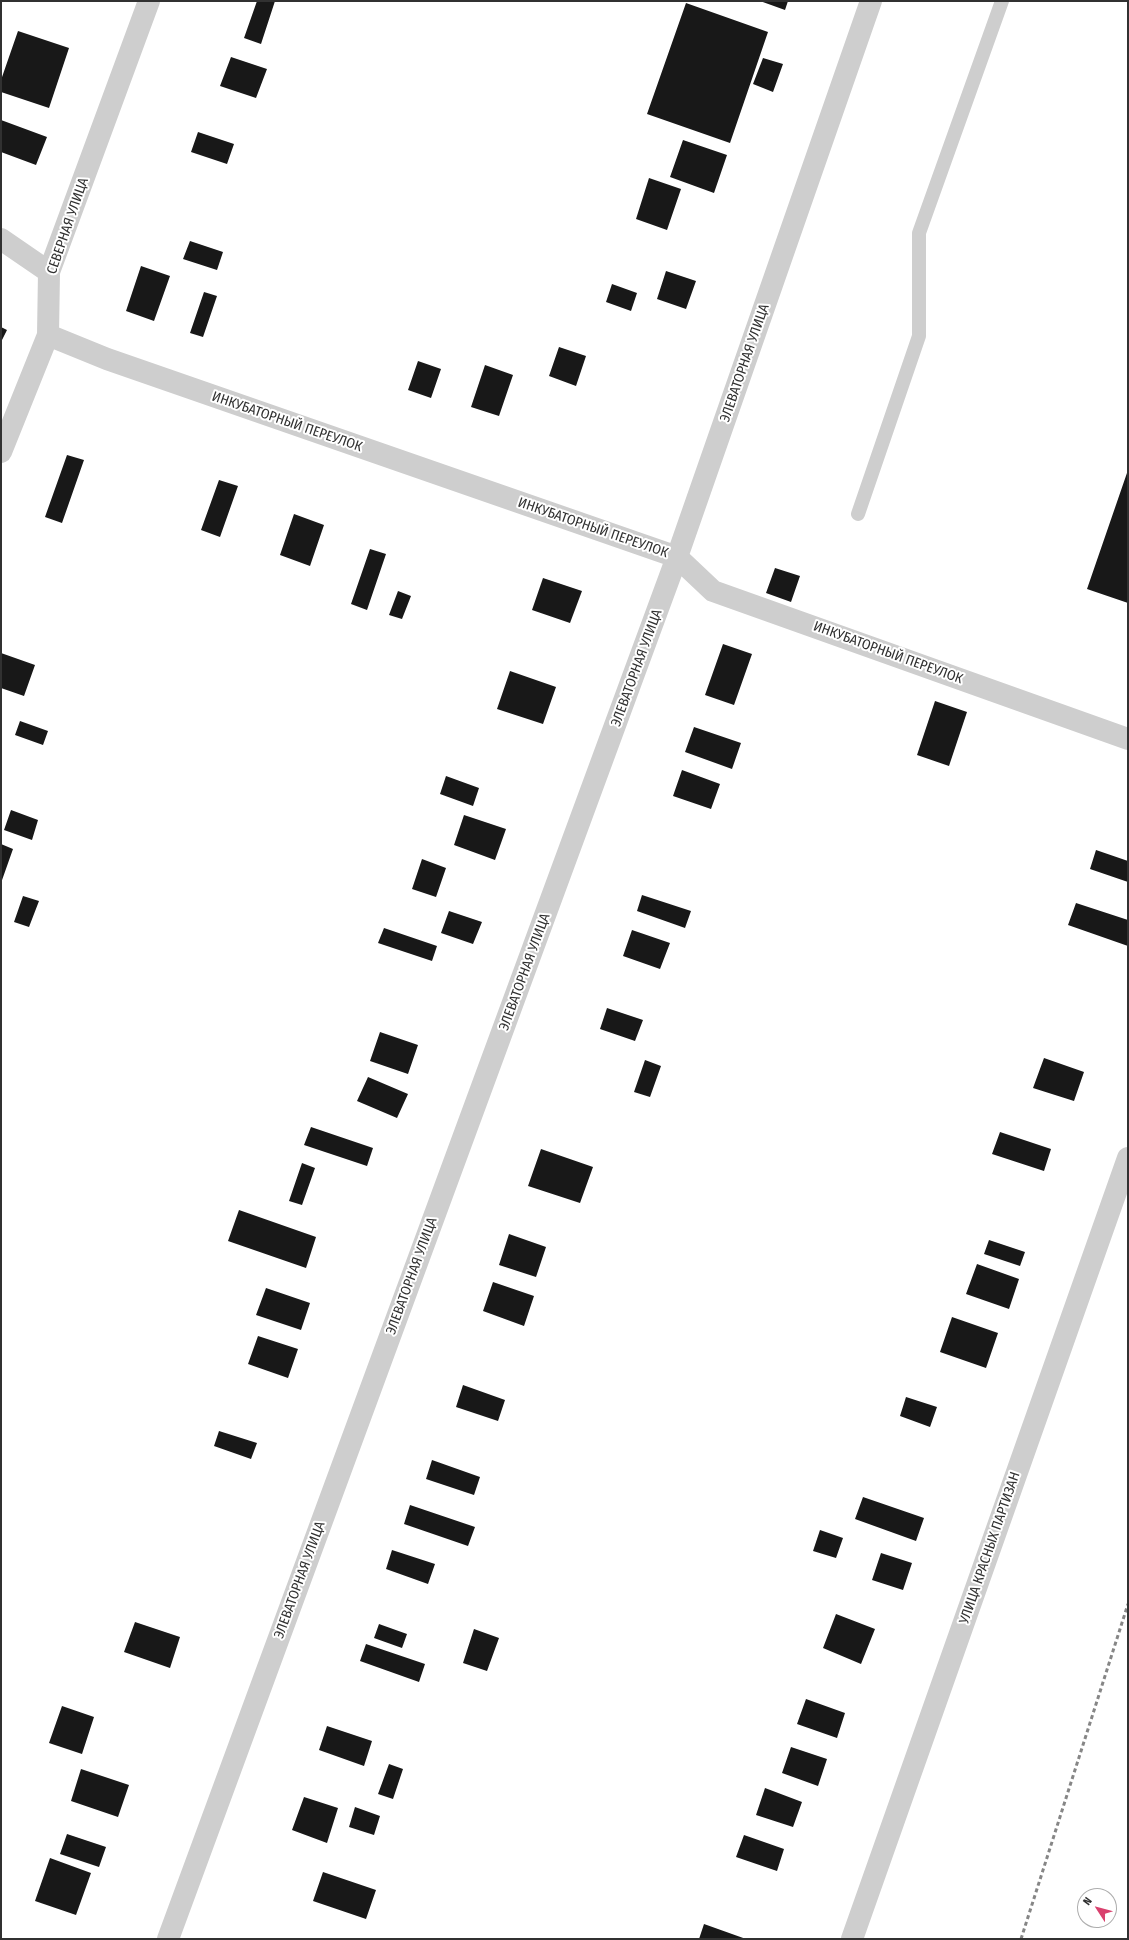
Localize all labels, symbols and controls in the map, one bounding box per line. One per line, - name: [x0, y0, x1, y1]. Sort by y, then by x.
- street label: СЕВЕРНАЯ УЛИЦА: [44, 175, 92, 277]
- street label: ЭЛЕВАТОРНАЯ УЛИЦА: [717, 302, 773, 424]
- street label: ИНКУБАТОРНЫЙ ПЕРЕУЛОК: [210, 388, 364, 456]
- street label: ИНКУБАТОРНЫЙ ПЕРЕУЛОК: [516, 494, 670, 562]
- street label: ЭЛЕВАТОРНАЯ УЛИЦА: [608, 607, 666, 729]
- street label: ИНКУБАТОРНЫЙ ПЕРЕУЛОК: [811, 618, 965, 688]
- street label: ЭЛЕВАТОРНАЯ УЛИЦА: [496, 911, 554, 1033]
- street label: ЭЛЕВАТОРНАЯ УЛИЦА: [383, 1215, 441, 1337]
- street label: УЛИЦА КРАСНЫХ ПАРТИЗАН: [956, 1470, 1024, 1626]
- street label: ЭЛЕВАТОРНАЯ УЛИЦА: [271, 1519, 329, 1641]
- north arrow: [1077, 1888, 1117, 1928]
- text: N: [1080, 1895, 1095, 1908]

